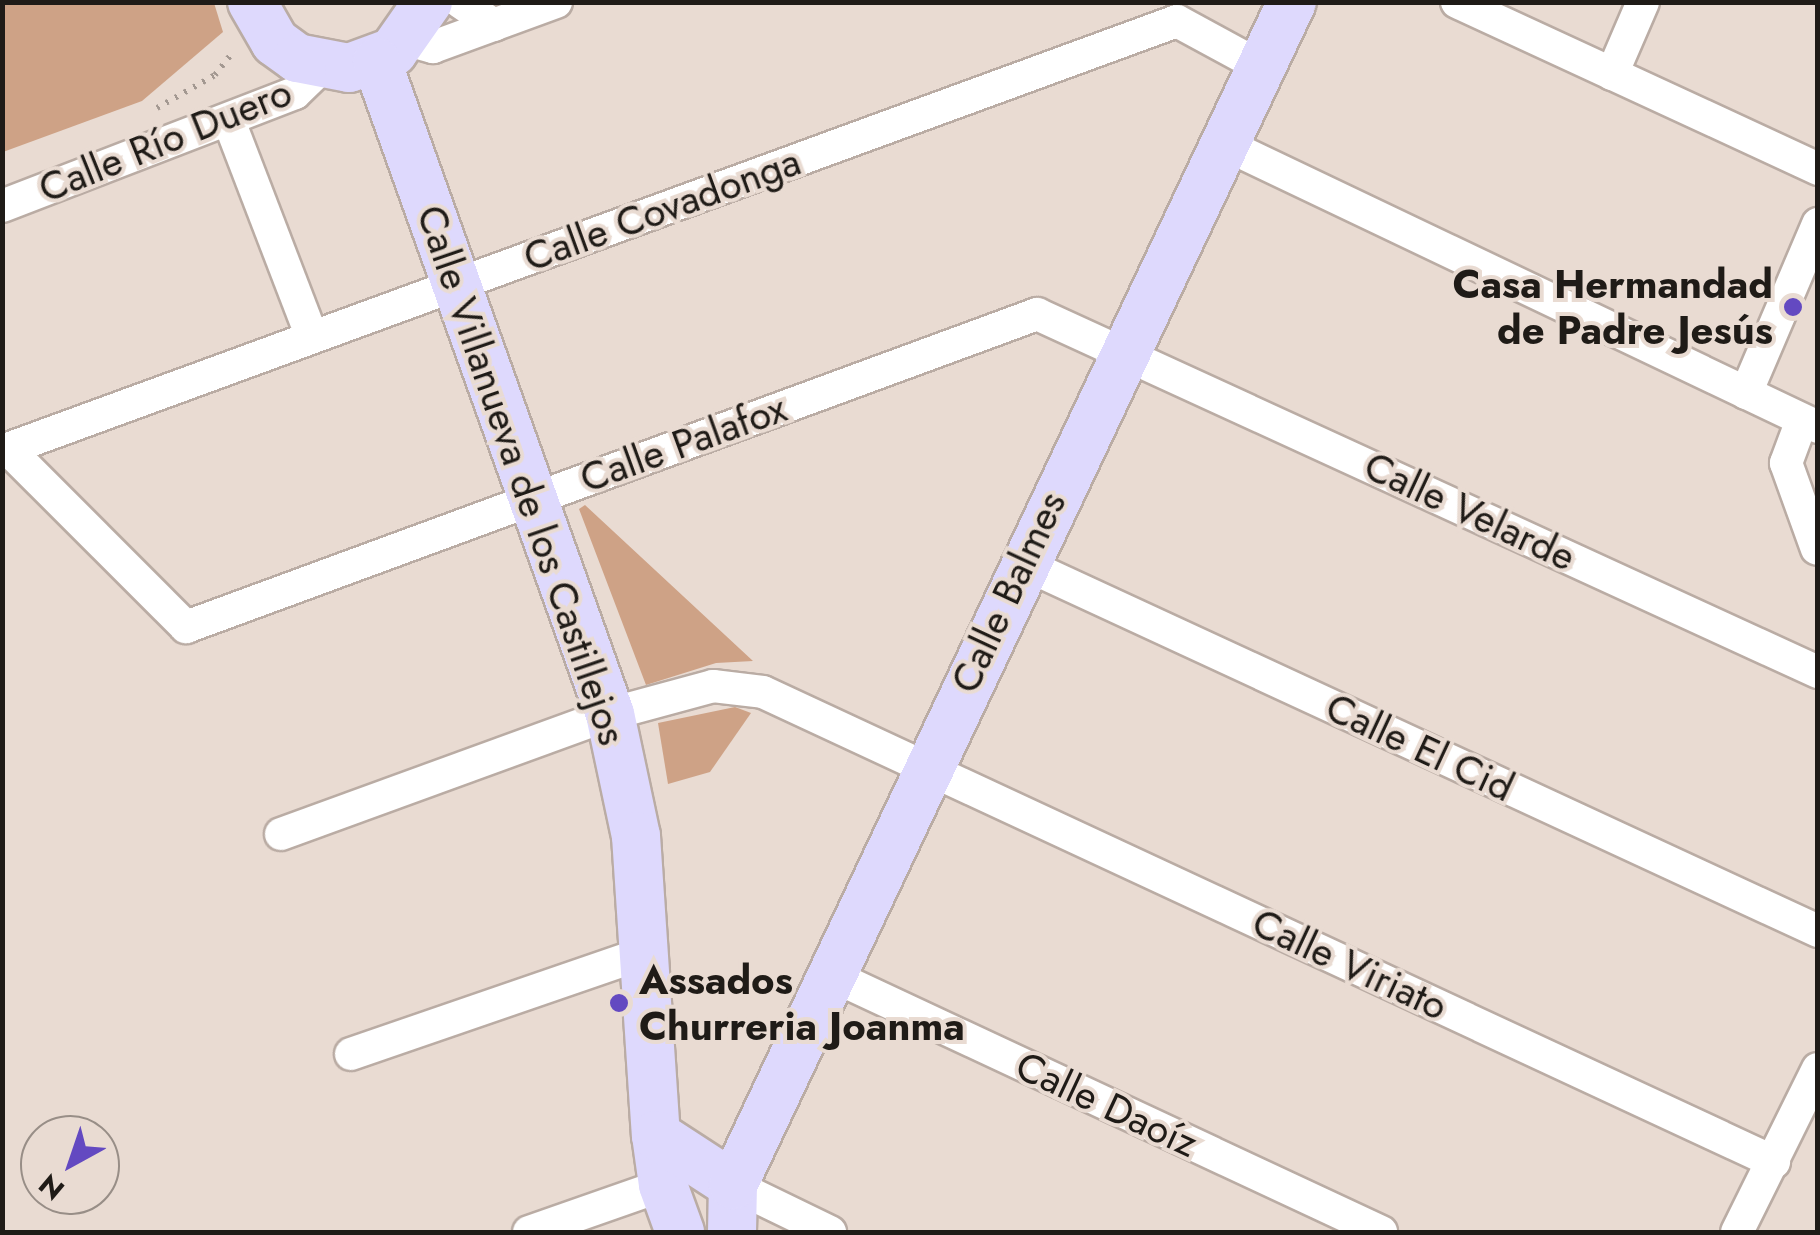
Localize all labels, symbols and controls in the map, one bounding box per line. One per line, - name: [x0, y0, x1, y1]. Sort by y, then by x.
- street label: Calle Río Duero: [32, 68, 298, 212]
- street label: Calle Covadonga: [517, 137, 807, 281]
- street label: Calle Villanueva de los Castillejos: [407, 199, 637, 751]
- place label: Casa Hermandad de Padre Jesús: [1453, 260, 1773, 354]
- marker: Casa Hermandad de Padre Jesús: [1782, 296, 1804, 318]
- street label: Calle Palafox: [574, 384, 792, 502]
- street label: Calle Velarde: [1357, 441, 1583, 581]
- street label: Calle Balmes: [941, 484, 1075, 700]
- street label: Calle El Cid: [1319, 683, 1521, 811]
- street label: Calle Viriato: [1245, 898, 1455, 1030]
- place label: Assados Churreria Joanma: [639, 956, 965, 1050]
- marker: Assados Churreria Joanma: [608, 992, 630, 1014]
- street label: Calle Daoíz: [1009, 1041, 1205, 1167]
- north arrow: [20, 1115, 120, 1215]
- text: N: [30, 1164, 73, 1210]

